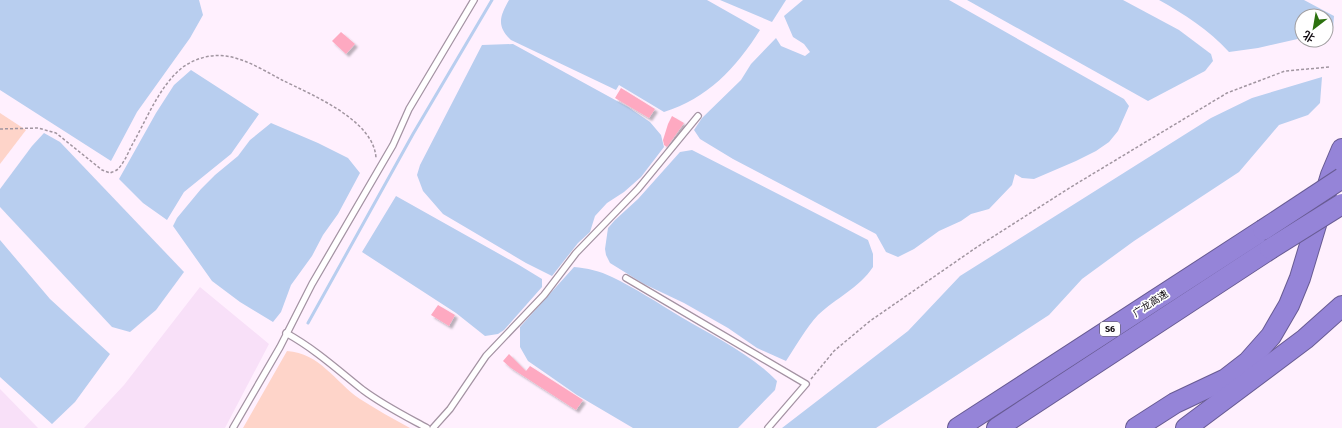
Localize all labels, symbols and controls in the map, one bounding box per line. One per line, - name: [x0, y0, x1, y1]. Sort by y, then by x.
- north arrow: [1294, 8, 1334, 48]
- text: 北: [1301, 28, 1317, 45]
- street label: 广龙高速: [1131, 288, 1171, 320]
- road number: S6: [1100, 322, 1120, 336]

